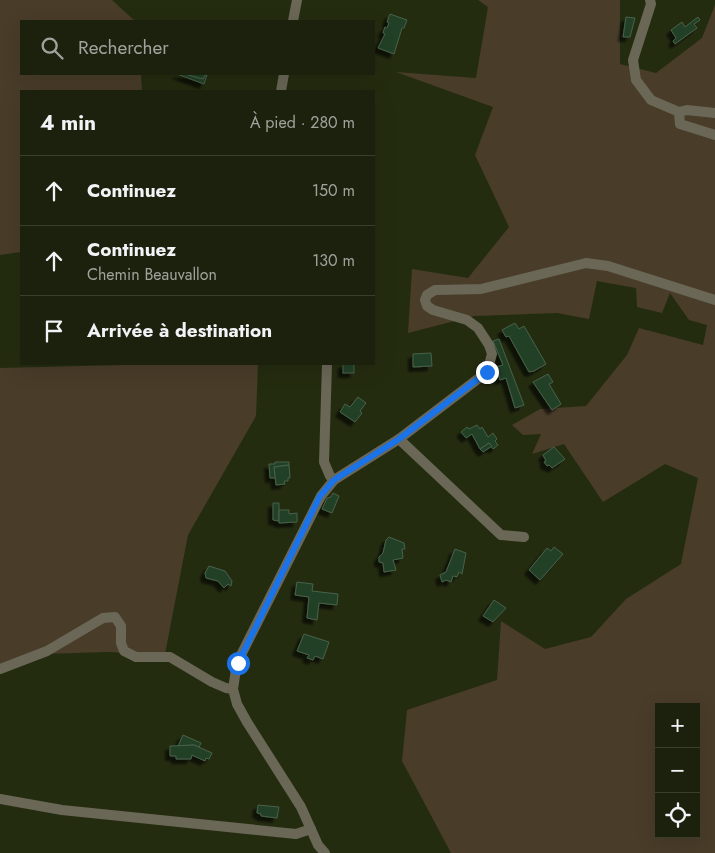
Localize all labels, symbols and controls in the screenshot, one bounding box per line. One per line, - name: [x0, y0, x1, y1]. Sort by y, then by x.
- search box: [20, 20, 375, 75]
- icon: search: [38, 34, 66, 62]
- text: Rechercher: [78, 34, 169, 61]
- text: 4 min: [40, 108, 96, 138]
- text: À pied · 280 m: [250, 111, 355, 134]
- icon: ahead: [40, 177, 68, 205]
- text: Continuez: [87, 177, 176, 204]
- text: 150 m: [312, 179, 355, 202]
- text: Continuez: [87, 236, 176, 263]
- icon: ahead: [40, 247, 68, 275]
- text: 130 m: [312, 249, 355, 272]
- text: Chemin Beauvallon: [87, 263, 217, 286]
- icon: arrive: [40, 317, 68, 345]
- text: Arrivée à destination: [87, 317, 272, 344]
- route end: [476, 361, 499, 384]
- route start: [227, 652, 250, 675]
- map controls: [655, 703, 700, 838]
- button: +: [655, 703, 700, 748]
- button: −: [655, 748, 700, 793]
- button: locate: [655, 793, 700, 838]

